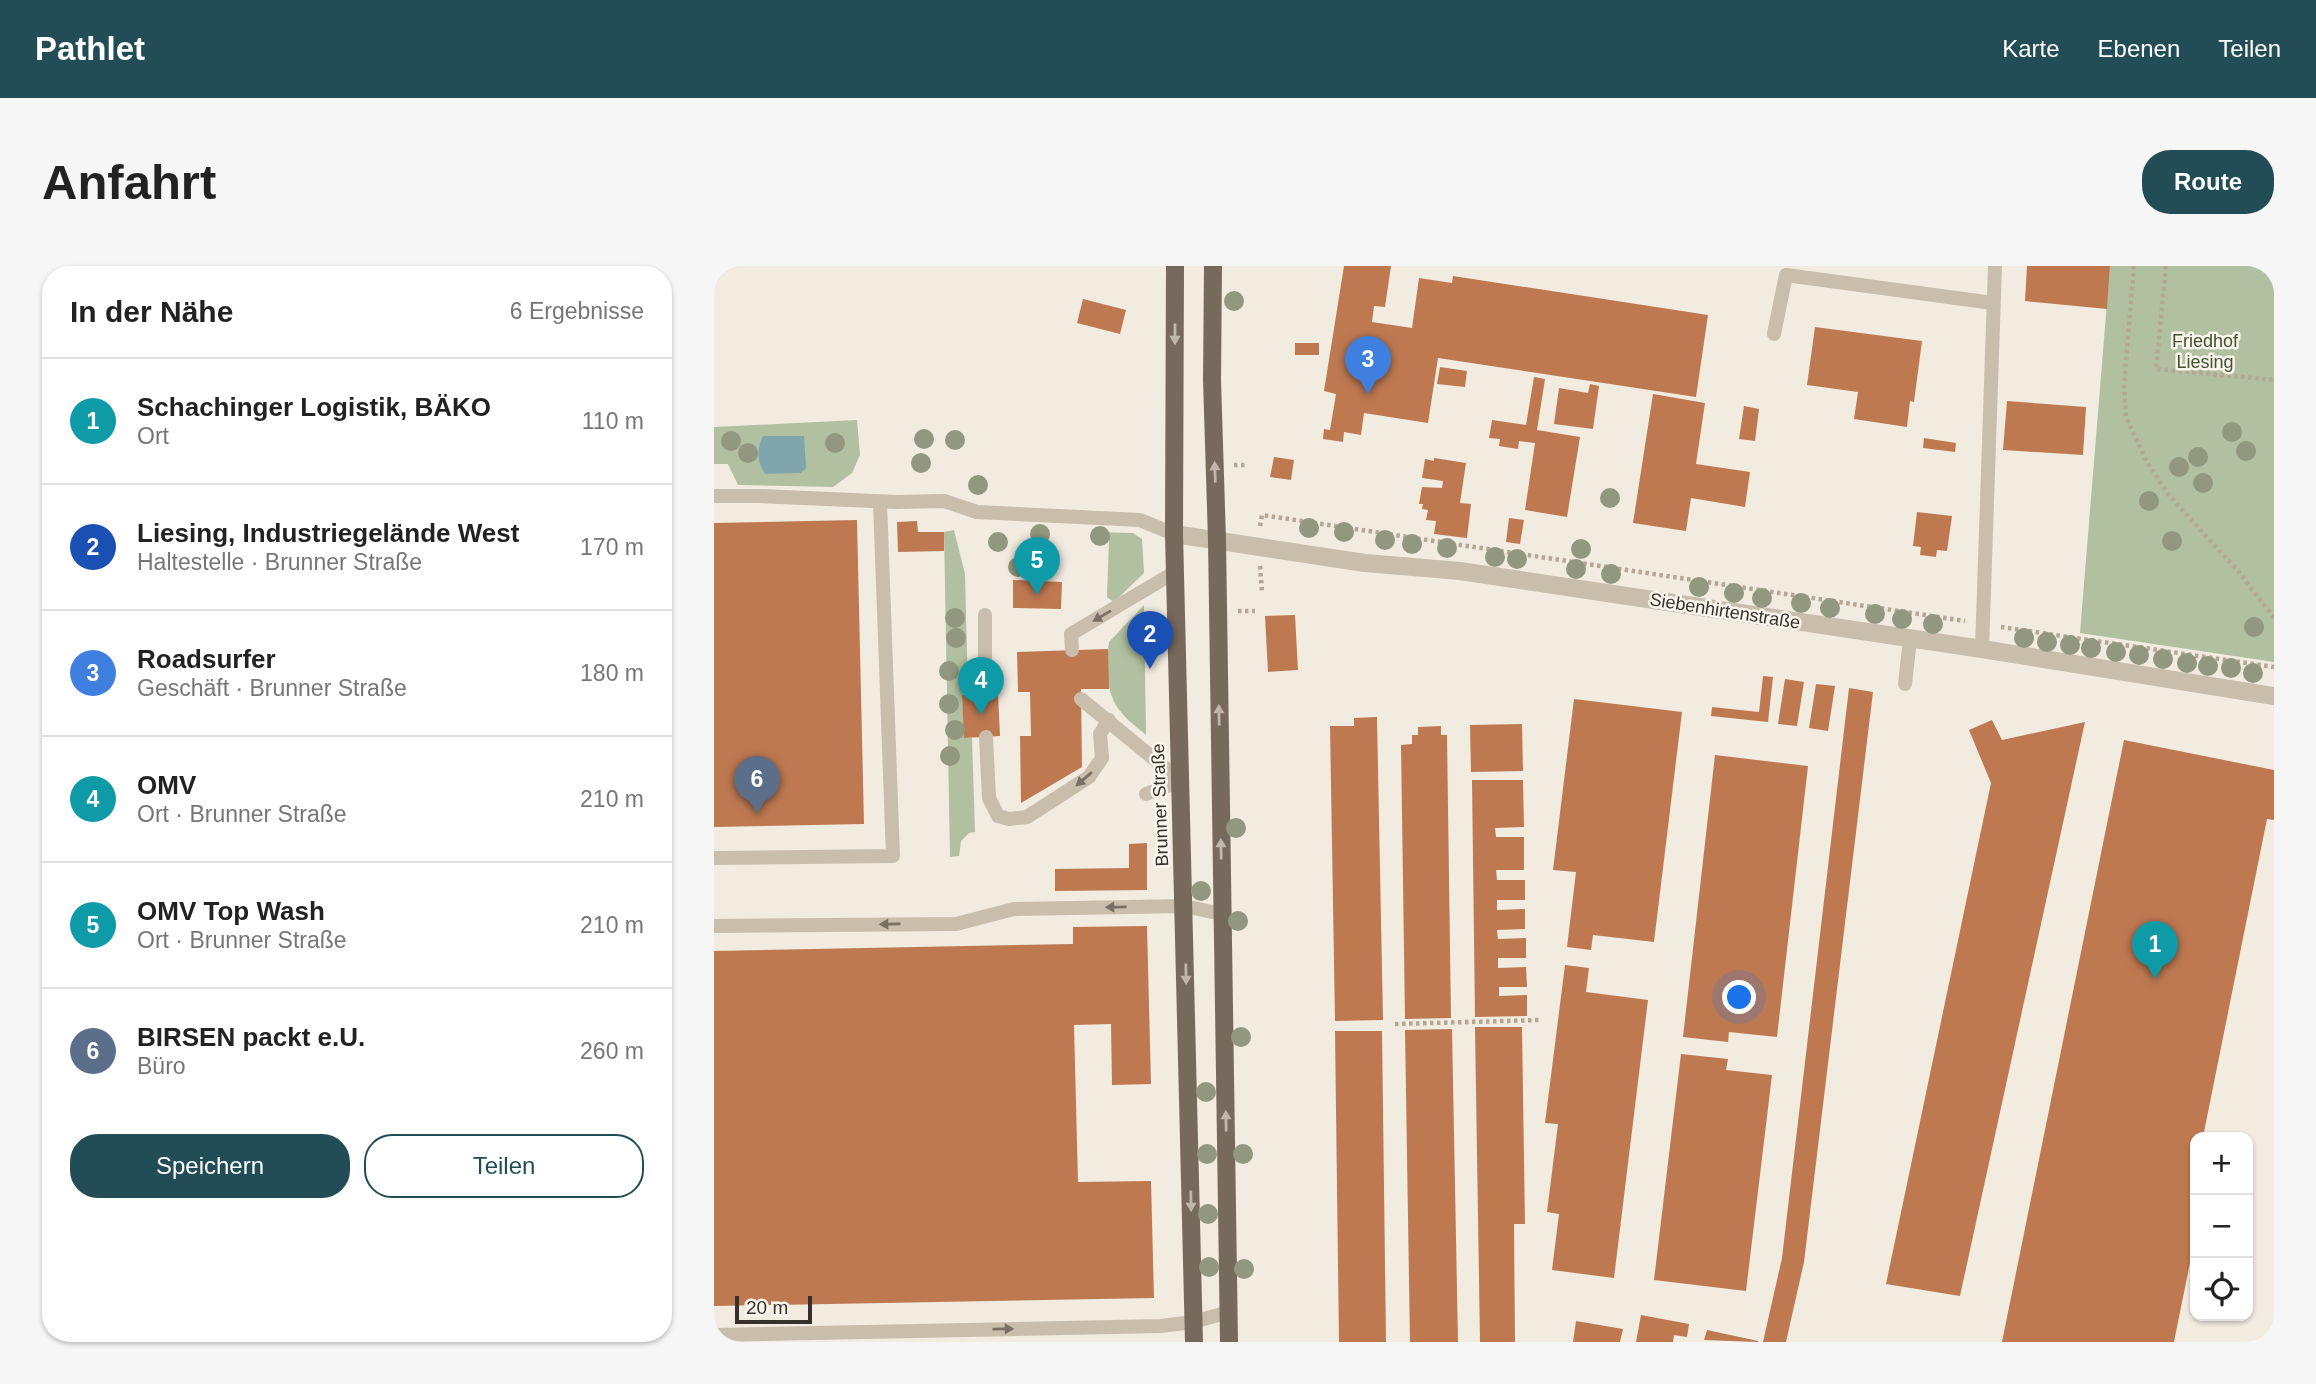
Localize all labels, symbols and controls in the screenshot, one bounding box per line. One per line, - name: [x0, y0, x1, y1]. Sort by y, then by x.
- text: Pathlet: [35, 30, 145, 67]
- text: Karte: [2002, 35, 2060, 62]
- text: Ebenen: [2098, 35, 2180, 62]
- text: Teilen: [2218, 35, 2281, 62]
- button: Route: [2142, 150, 2274, 214]
- text: Anfahrt: [42, 155, 216, 209]
- text: In der Nähe: [70, 295, 233, 328]
- text: 6 Ergebnisse: [510, 298, 644, 324]
- one-way arrow: [1169, 323, 1181, 345]
- park label: Friedhof Liesing: [2172, 331, 2239, 372]
- pin: 3: [1345, 336, 1391, 394]
- text: Schachinger Logistik, BÄKO: [137, 392, 491, 422]
- text: 1: [87, 408, 99, 434]
- text: 110 m: [582, 408, 644, 434]
- text: Ort: [137, 423, 169, 449]
- one-way arrow: [1210, 461, 1221, 483]
- text: Liesing, Industriegelände West: [137, 518, 519, 548]
- text: 2: [87, 534, 99, 560]
- text: 170 m: [580, 534, 644, 560]
- pin: 5: [1014, 537, 1060, 595]
- text: Haltestelle · Brunner Straße: [137, 549, 422, 575]
- street label: Siebenhirtenstraße: [1648, 589, 1802, 633]
- one-way arrow: [1093, 609, 1112, 622]
- pin: 2: [1127, 611, 1173, 669]
- text: Roadsurfer: [137, 644, 276, 674]
- pin: 4: [958, 657, 1004, 715]
- text: 3: [87, 660, 99, 686]
- text: 180 m: [580, 660, 644, 686]
- text: Geschäft · Brunner Straße: [137, 675, 407, 701]
- one-way arrow: [1213, 703, 1225, 725]
- street label: Brunner Straße: [1148, 743, 1172, 867]
- pin: 6: [734, 756, 780, 814]
- text: OMV: [137, 770, 196, 800]
- one-way arrow: [1076, 771, 1094, 786]
- text: 4: [87, 786, 99, 812]
- text: 210 m: [580, 786, 644, 812]
- text: Ort · Brunner Straße: [137, 801, 347, 827]
- one-way arrow: [1215, 837, 1227, 859]
- text: OMV Top Wash: [137, 896, 325, 926]
- one-way arrow: [1105, 901, 1127, 913]
- text: 5: [87, 912, 99, 938]
- text: 210 m: [580, 912, 644, 938]
- one-way arrow: [879, 919, 901, 930]
- pin: 1: [2132, 921, 2178, 979]
- text: Ort · Brunner Straße: [137, 927, 347, 953]
- one-way arrow: [1180, 963, 1191, 985]
- your location: [1722, 980, 1756, 1014]
- text: BIRSEN packt e.U.: [137, 1022, 365, 1052]
- text: 6: [87, 1038, 99, 1064]
- text: 260 m: [580, 1038, 644, 1064]
- text: Büro: [137, 1053, 186, 1079]
- one-way arrow: [1220, 1110, 1231, 1132]
- map controls: [2190, 1132, 2253, 1321]
- button: +: [2190, 1132, 2253, 1195]
- button: Speichern: [70, 1134, 350, 1198]
- button: Teilen: [364, 1134, 644, 1198]
- one-way arrow: [1185, 1191, 1196, 1213]
- button: −: [2190, 1195, 2253, 1258]
- button: locate: [2190, 1258, 2253, 1321]
- scale bar: [735, 1293, 812, 1325]
- text: 20 m: [746, 1297, 788, 1318]
- one-way arrow: [992, 1323, 1014, 1335]

